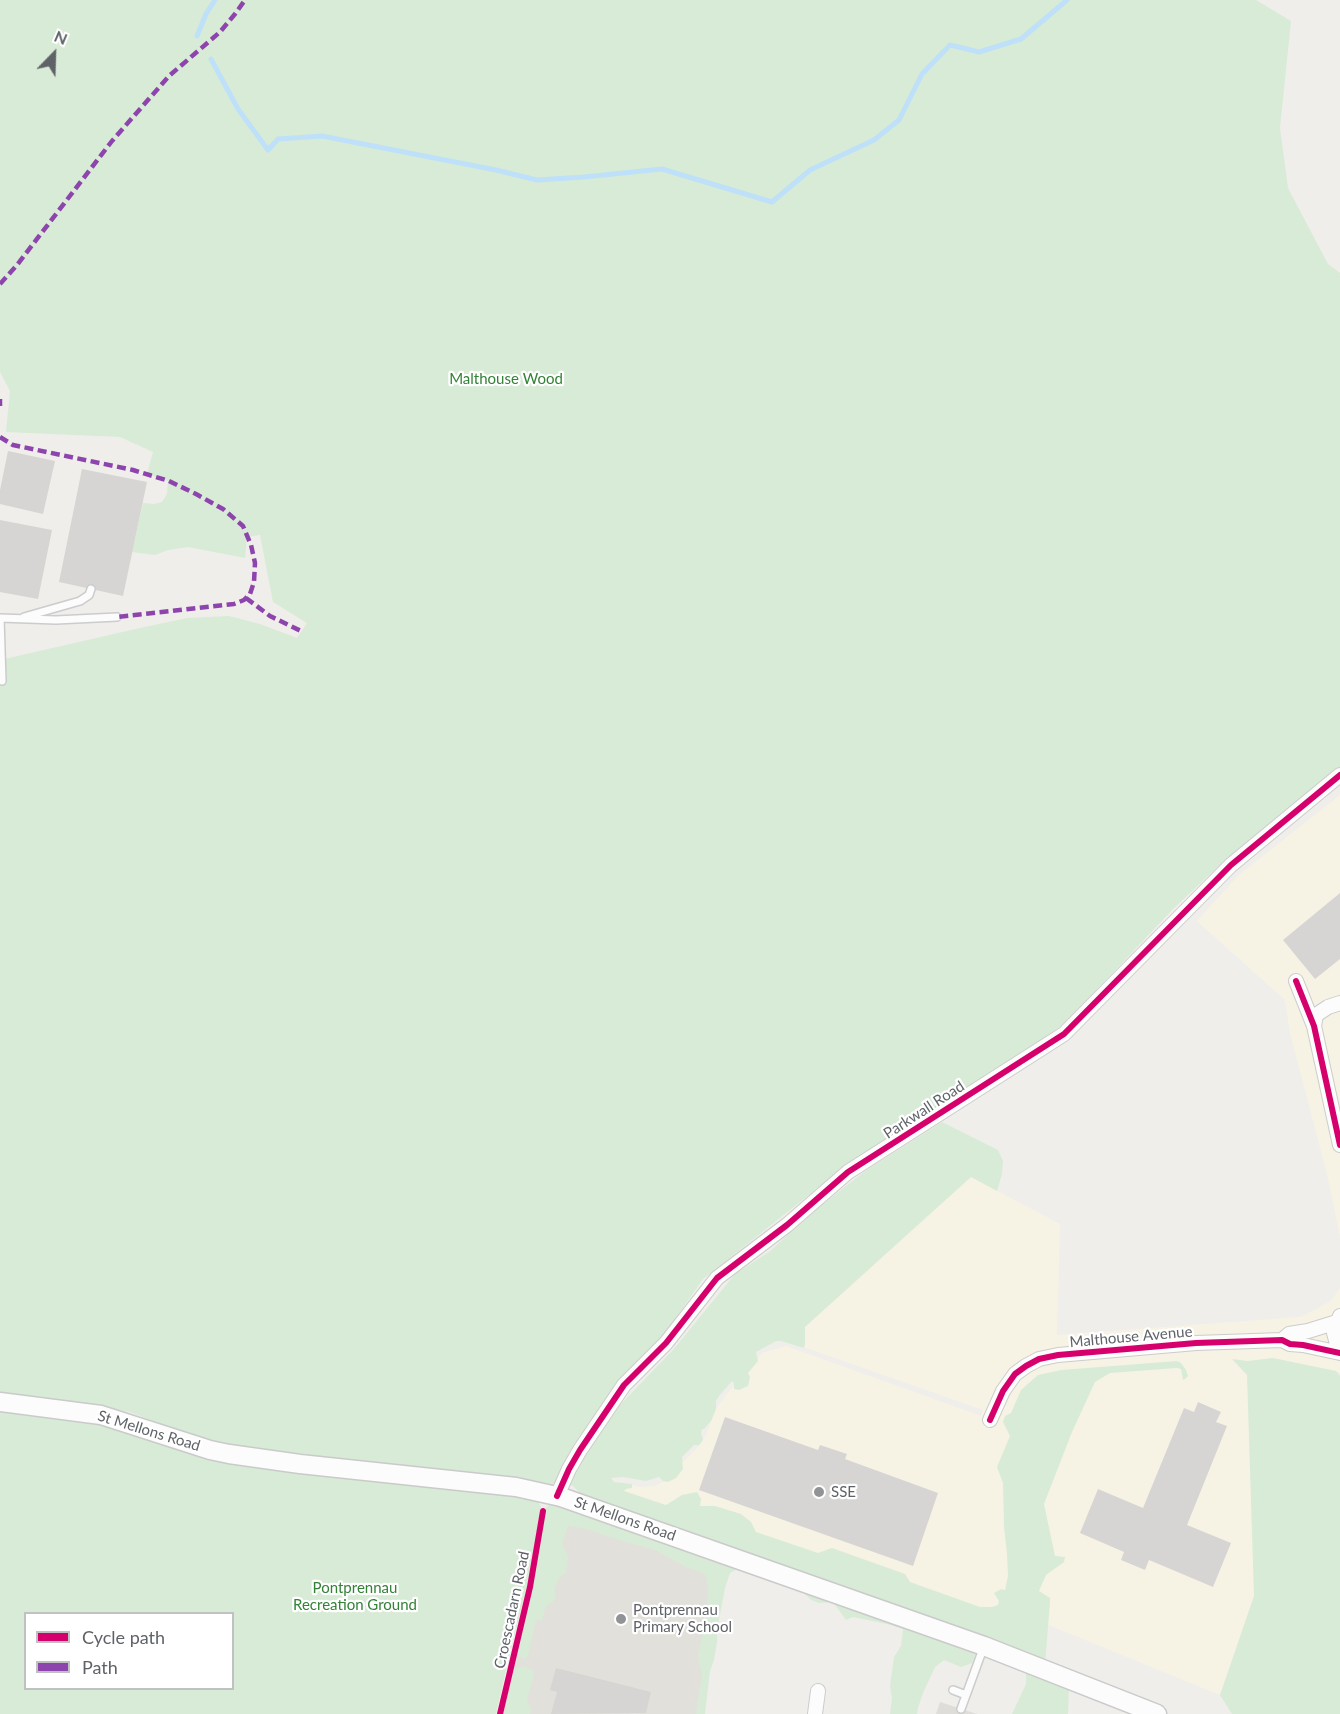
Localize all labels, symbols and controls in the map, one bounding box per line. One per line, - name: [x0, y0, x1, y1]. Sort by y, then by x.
- north arrow: [24, 24, 84, 84]
- text: N: [52, 26, 71, 48]
- park label: Malthouse Wood: [449, 370, 563, 388]
- street label: Parkwall Road: [880, 1077, 968, 1143]
- street label: Malthouse Avenue: [1069, 1323, 1193, 1351]
- street label: St Mellons Road: [96, 1407, 202, 1455]
- place label: SSE: [831, 1483, 856, 1501]
- marker: SSE: [812, 1485, 826, 1499]
- street label: St Mellons Road: [572, 1493, 678, 1545]
- street label: Croescadarn Road: [491, 1550, 533, 1670]
- park label: Pontprennau Recreation Ground: [293, 1579, 417, 1614]
- place label: Pontprennau Primary School: [633, 1601, 732, 1636]
- legend: [24, 1612, 234, 1690]
- marker: Pontprennau Primary School: [614, 1612, 628, 1626]
- text: Cycle path: [82, 1626, 165, 1648]
- text: Path: [82, 1656, 118, 1678]

